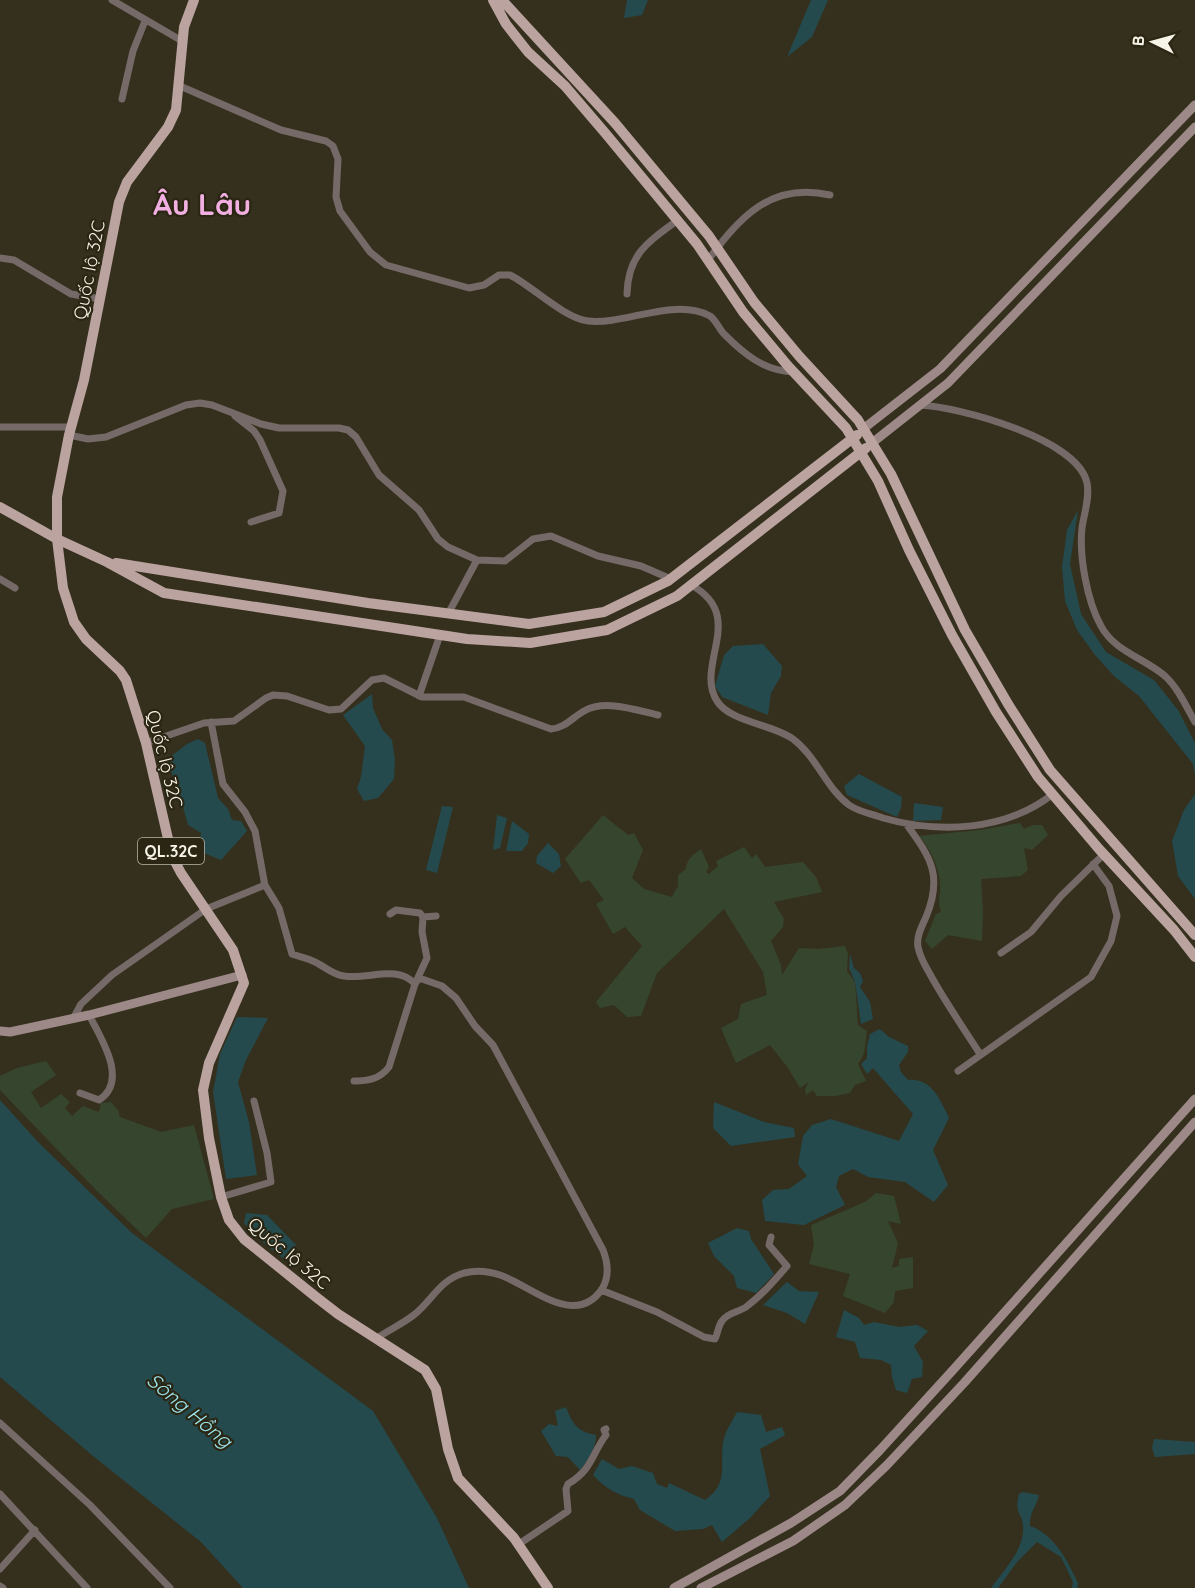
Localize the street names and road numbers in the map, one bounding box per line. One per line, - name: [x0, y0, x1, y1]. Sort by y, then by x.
- street label: Quốc lộ 32C: [68, 218, 110, 321]
- street label: Quốc lộ 32C: [142, 708, 188, 811]
- road number: QL.32C: [138, 838, 204, 864]
- street label: Quốc lộ 32C: [243, 1212, 335, 1294]

